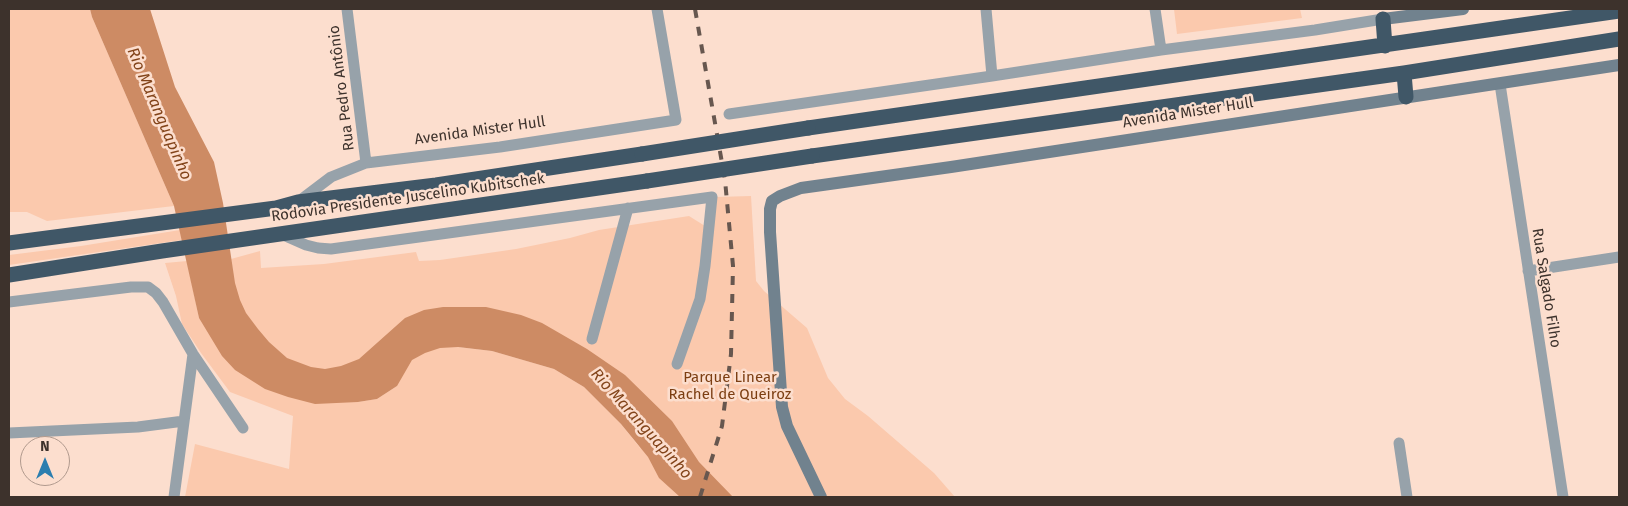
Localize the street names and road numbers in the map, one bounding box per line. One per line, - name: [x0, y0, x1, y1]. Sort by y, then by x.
- street label: Rua Pedro Antônio: [325, 24, 359, 152]
- street label: Avenida Mister Hull: [1121, 94, 1255, 132]
- street label: Avenida Mister Hull: [413, 113, 547, 149]
- street label: Rodovia Presidente Juscelino Kubitschek: [270, 170, 546, 226]
- street label: Rua Salgado Filho: [1528, 227, 1564, 349]

